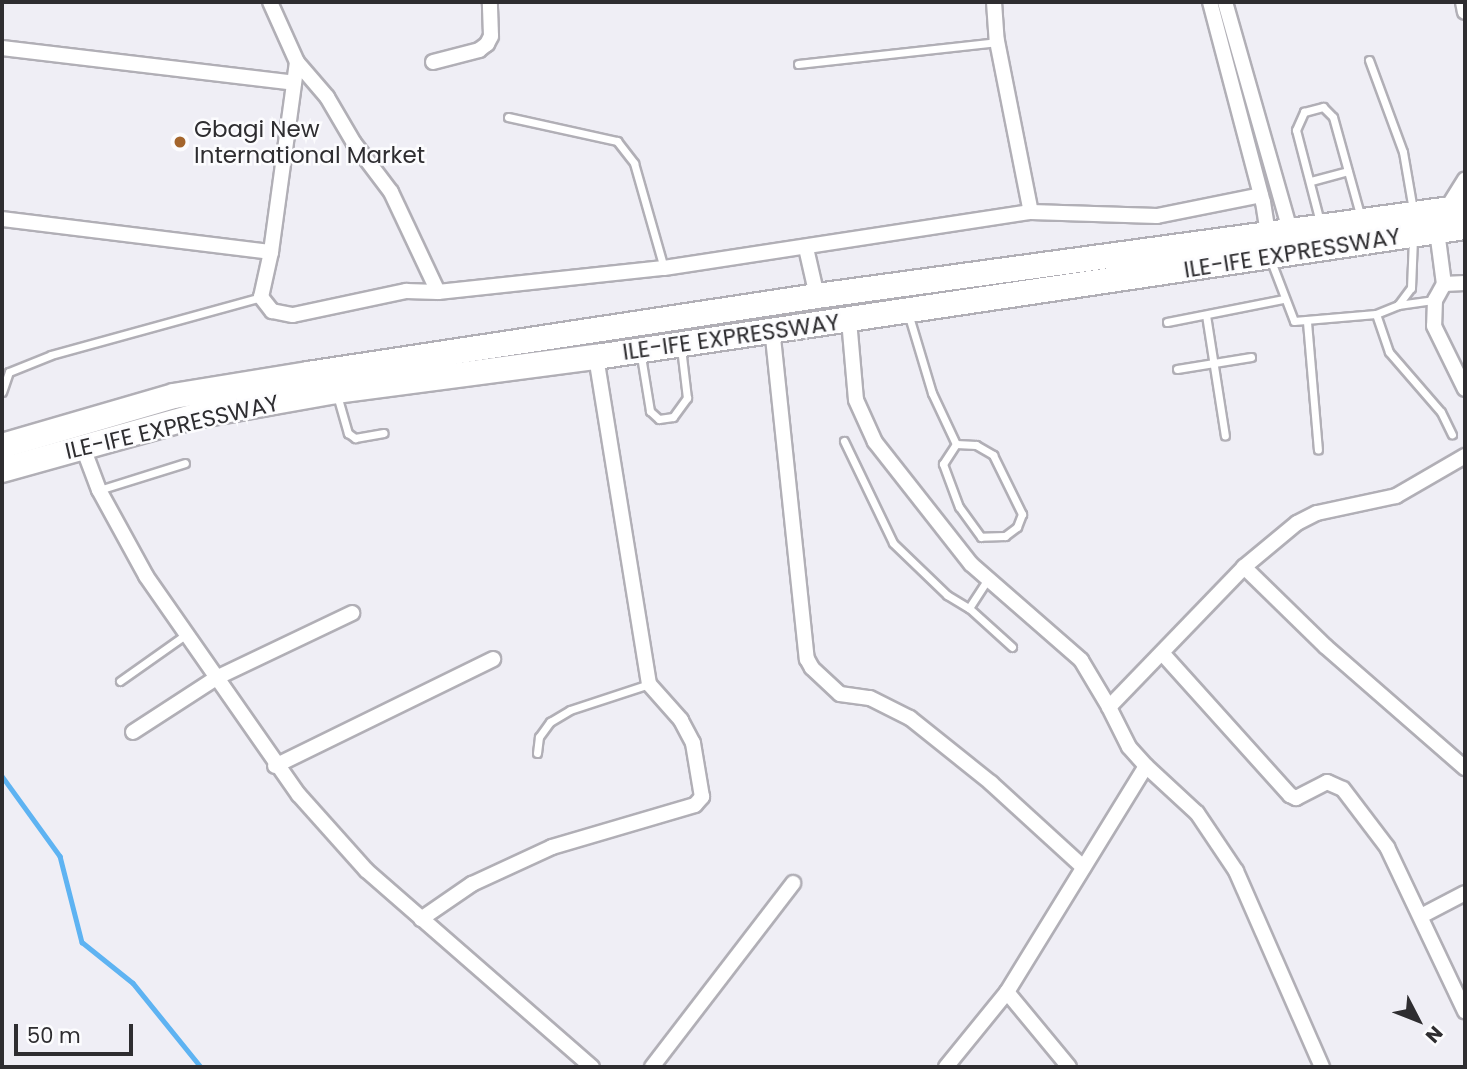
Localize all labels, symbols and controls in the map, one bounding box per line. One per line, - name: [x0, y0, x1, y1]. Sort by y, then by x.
- place label: Gbagi New International Market: [194, 115, 425, 169]
- marker: Gbagi New International Market: [172, 134, 188, 150]
- street label: ILE-IFE EXPRESSWAY: [1182, 222, 1402, 284]
- street label: ILE-IFE EXPRESSWAY: [621, 308, 841, 366]
- street label: ILE-IFE EXPRESSWAY: [62, 389, 282, 465]
- north arrow: [1383, 985, 1453, 1055]
- scale bar: [18, 1010, 136, 1054]
- text: N: [1419, 1020, 1449, 1049]
- text: 50 m: [27, 1021, 81, 1050]

